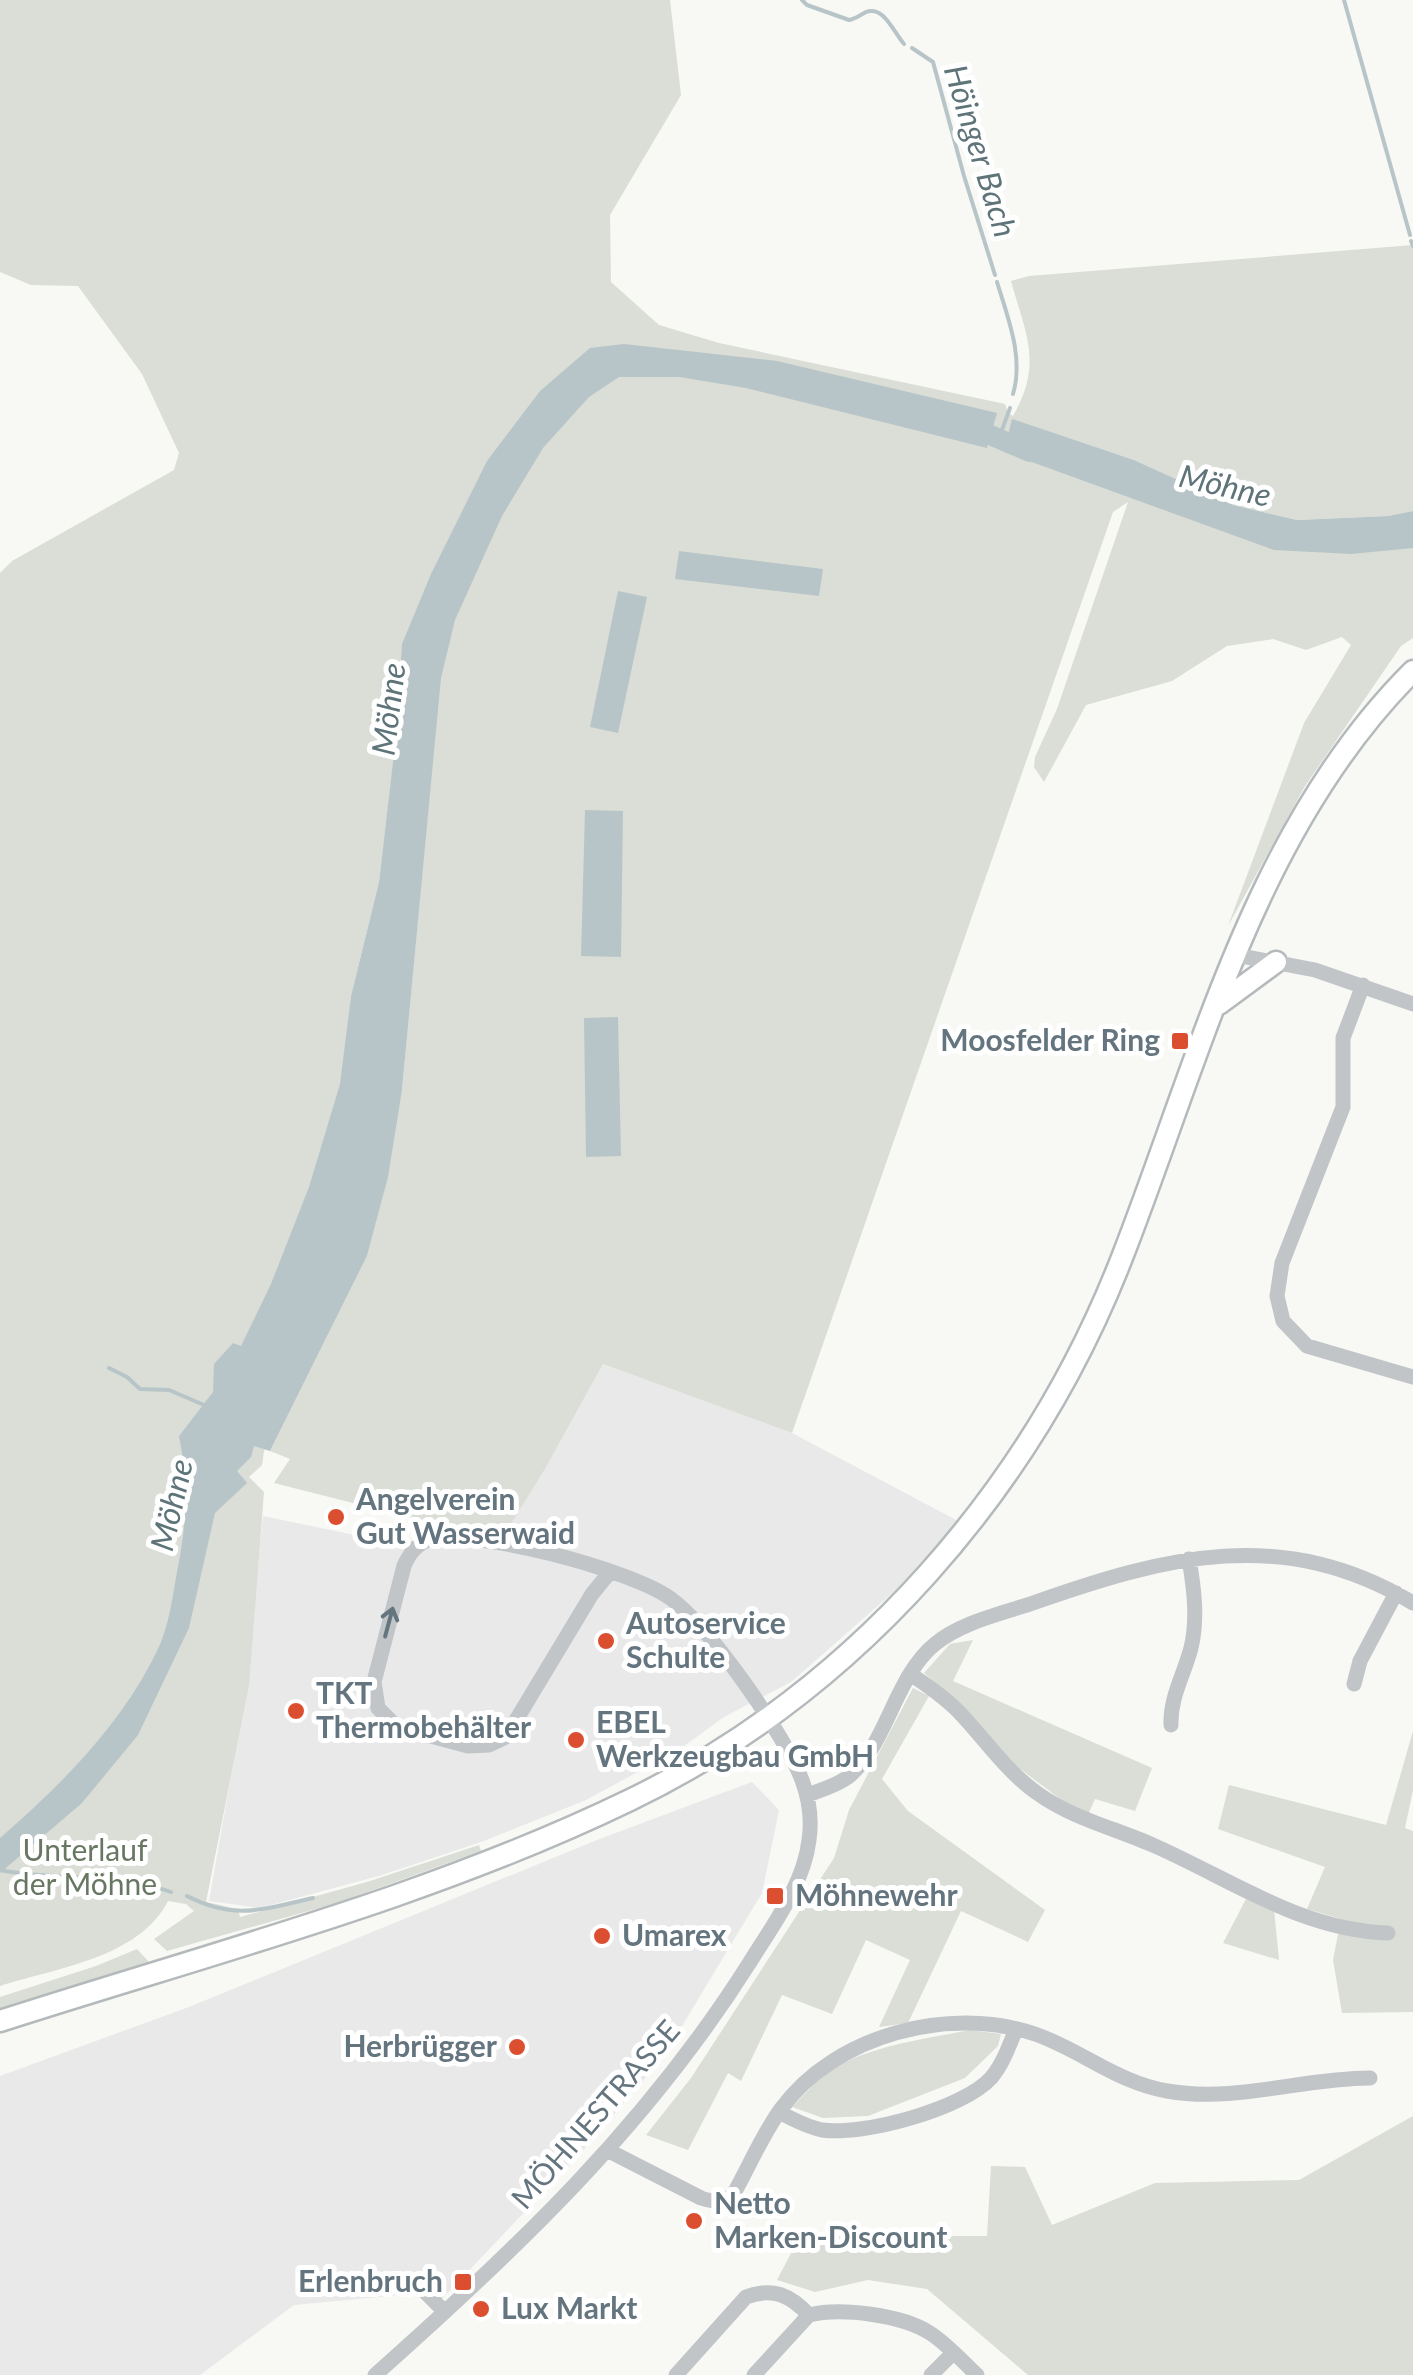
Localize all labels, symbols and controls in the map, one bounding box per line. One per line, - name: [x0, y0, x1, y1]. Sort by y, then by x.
- water label: Höinger Bach: [937, 60, 1026, 242]
- water label: Möhne: [1176, 455, 1275, 514]
- water label: Möhne: [362, 660, 413, 757]
- place label: Moosfelder Ring: [940, 1021, 1160, 1057]
- marker: Moosfelder Ring: [1169, 1030, 1191, 1052]
- water label: Möhne: [141, 1455, 200, 1554]
- place label: Angelverein Gut Wasserwaid: [355, 1480, 575, 1550]
- marker: Angelverein Gut Wasserwaid: [325, 1506, 347, 1528]
- place label: Autoservice Schulte: [625, 1604, 786, 1674]
- one-way arrow: [381, 1607, 399, 1639]
- marker: Autoservice Schulte: [595, 1630, 617, 1652]
- place label: TKT Thermobehälter: [316, 1674, 532, 1744]
- marker: TKT Thermobehälter: [285, 1700, 307, 1722]
- place label: EBEL Werkzeugbau GmbH: [596, 1703, 874, 1773]
- marker: EBEL Werkzeugbau GmbH: [565, 1729, 587, 1751]
- park label: Unterlauf der Möhne: [13, 1831, 157, 1901]
- place label: Möhnewehr: [795, 1876, 959, 1912]
- marker: Möhnewehr: [764, 1885, 786, 1907]
- place label: Umarex: [622, 1916, 727, 1952]
- marker: Umarex: [591, 1925, 613, 1947]
- street label: MÖHNESTRASSE: [503, 2012, 686, 2215]
- place label: Herbrügger: [343, 2027, 498, 2063]
- marker: Herbrügger: [506, 2036, 528, 2058]
- place label: Netto Marken-Discount: [714, 2184, 947, 2254]
- marker: Netto Marken-Discount: [683, 2210, 705, 2232]
- place label: Erlenbruch: [298, 2262, 443, 2298]
- marker: Erlenbruch: [452, 2271, 474, 2293]
- place label: Lux Markt: [501, 2289, 637, 2325]
- marker: Lux Markt: [470, 2298, 492, 2320]

